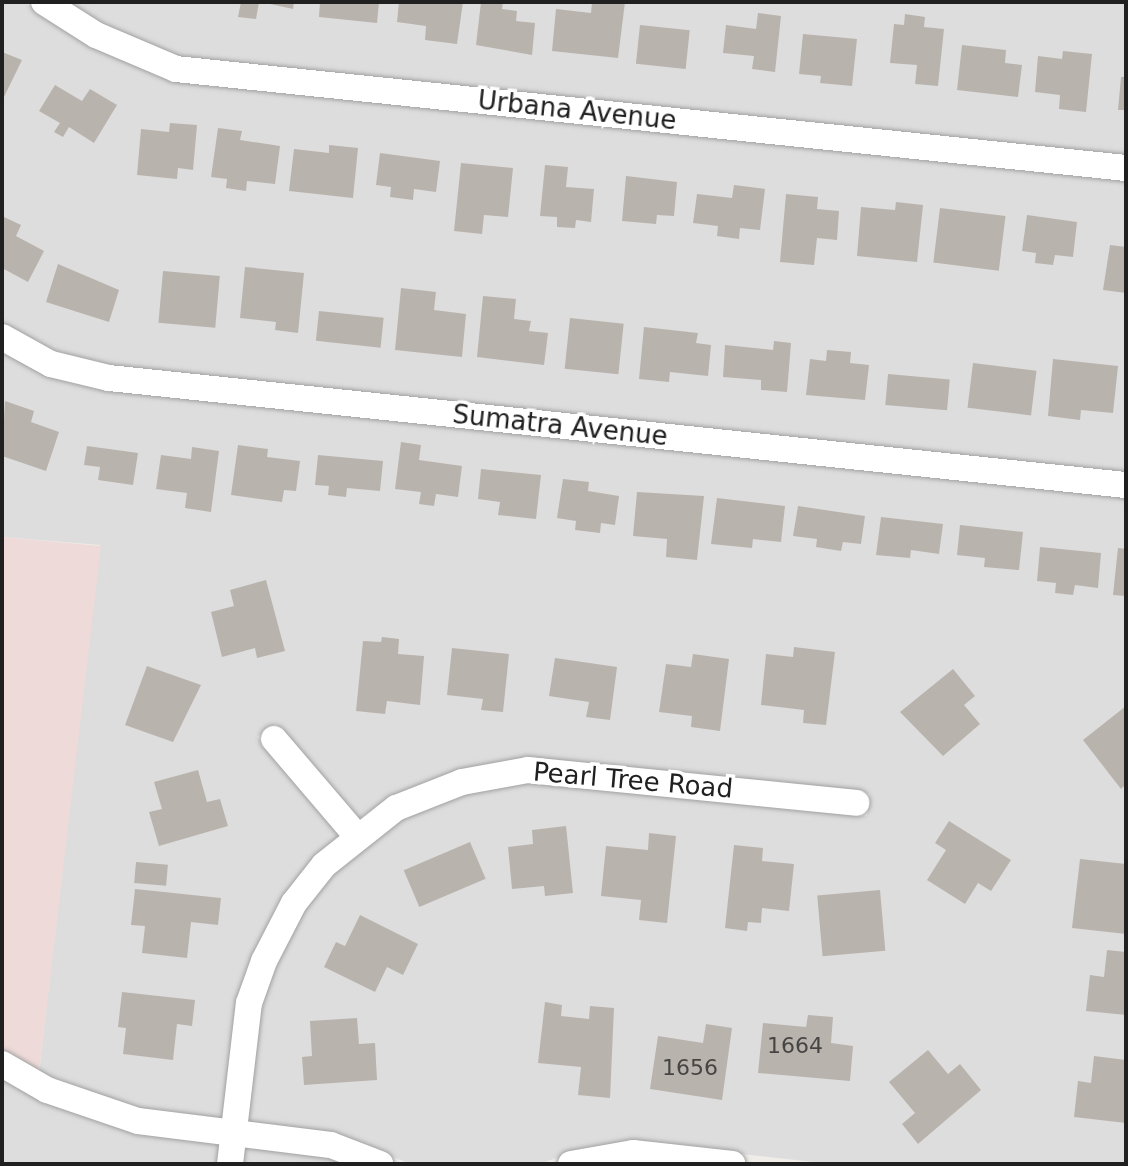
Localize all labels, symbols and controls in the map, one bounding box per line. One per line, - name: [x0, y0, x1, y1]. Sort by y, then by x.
- street label: Urbana Avenue: [476, 85, 678, 137]
- street label: Sumatra Avenue: [451, 399, 669, 453]
- street label: Pearl Tree Road: [532, 757, 734, 805]
- house number: 1664: [767, 1033, 823, 1059]
- house number: 1656: [662, 1055, 718, 1081]

